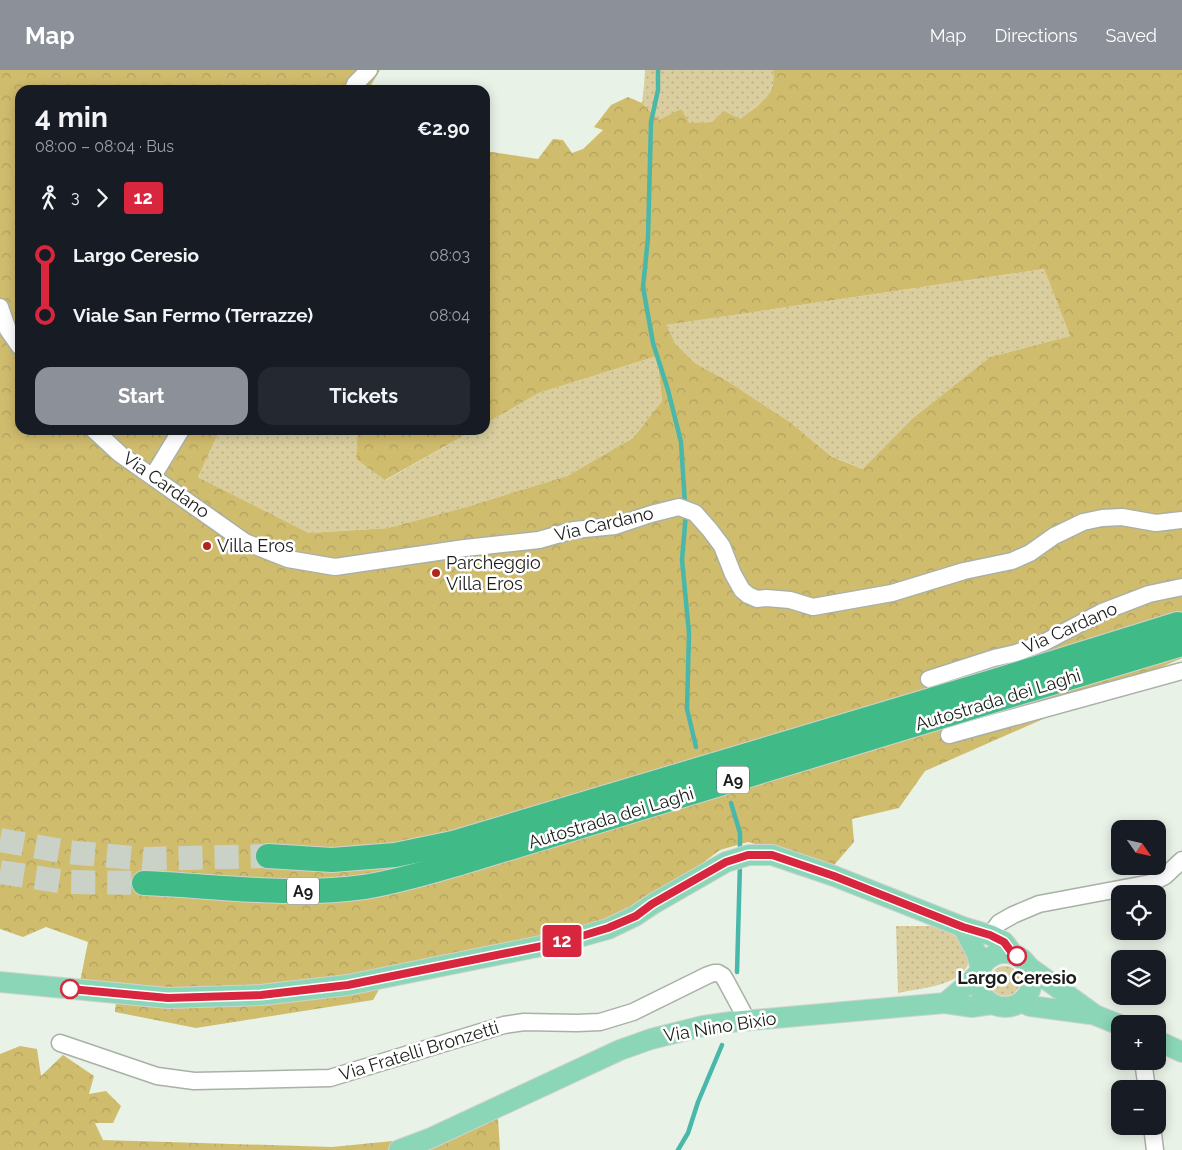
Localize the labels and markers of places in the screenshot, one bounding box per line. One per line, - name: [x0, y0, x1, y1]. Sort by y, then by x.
- place label: Villa Eros: [217, 535, 294, 556]
- marker: Villa Eros: [201, 540, 213, 552]
- place label: Parcheggio Villa Eros: [446, 552, 541, 594]
- marker: Parcheggio Villa Eros: [430, 567, 442, 579]
- marker: Largo Ceresio: [1007, 946, 1027, 966]
- place label: Largo Ceresio: [957, 967, 1077, 988]
- unlabelled marker: [60, 979, 80, 999]

